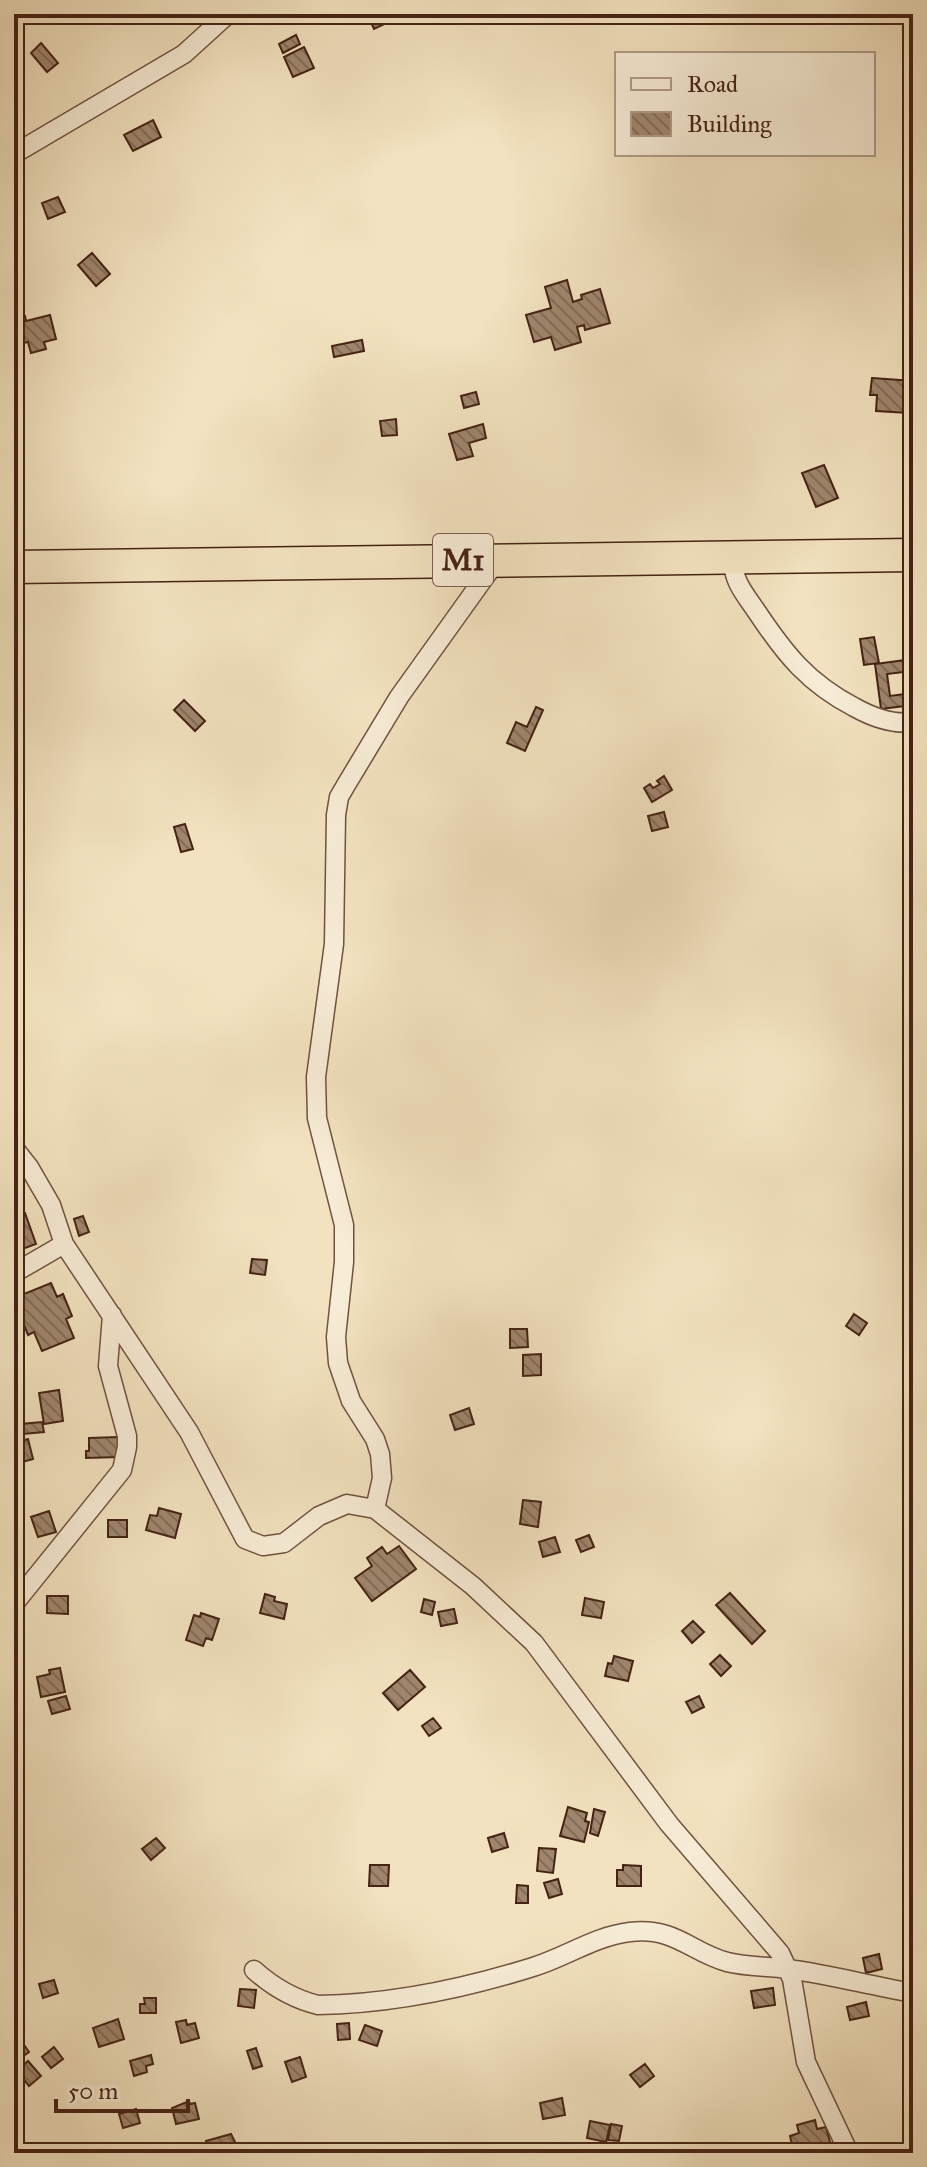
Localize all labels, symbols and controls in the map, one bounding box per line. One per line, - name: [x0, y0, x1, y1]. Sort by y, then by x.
- legend: [615, 52, 875, 156]
- text: Road: [687, 69, 738, 99]
- text: Building: [687, 109, 772, 139]
- road number: M1: [433, 534, 493, 586]
- scale bar: [56, 2063, 188, 2113]
- text: 50 m: [68, 2076, 118, 2106]

